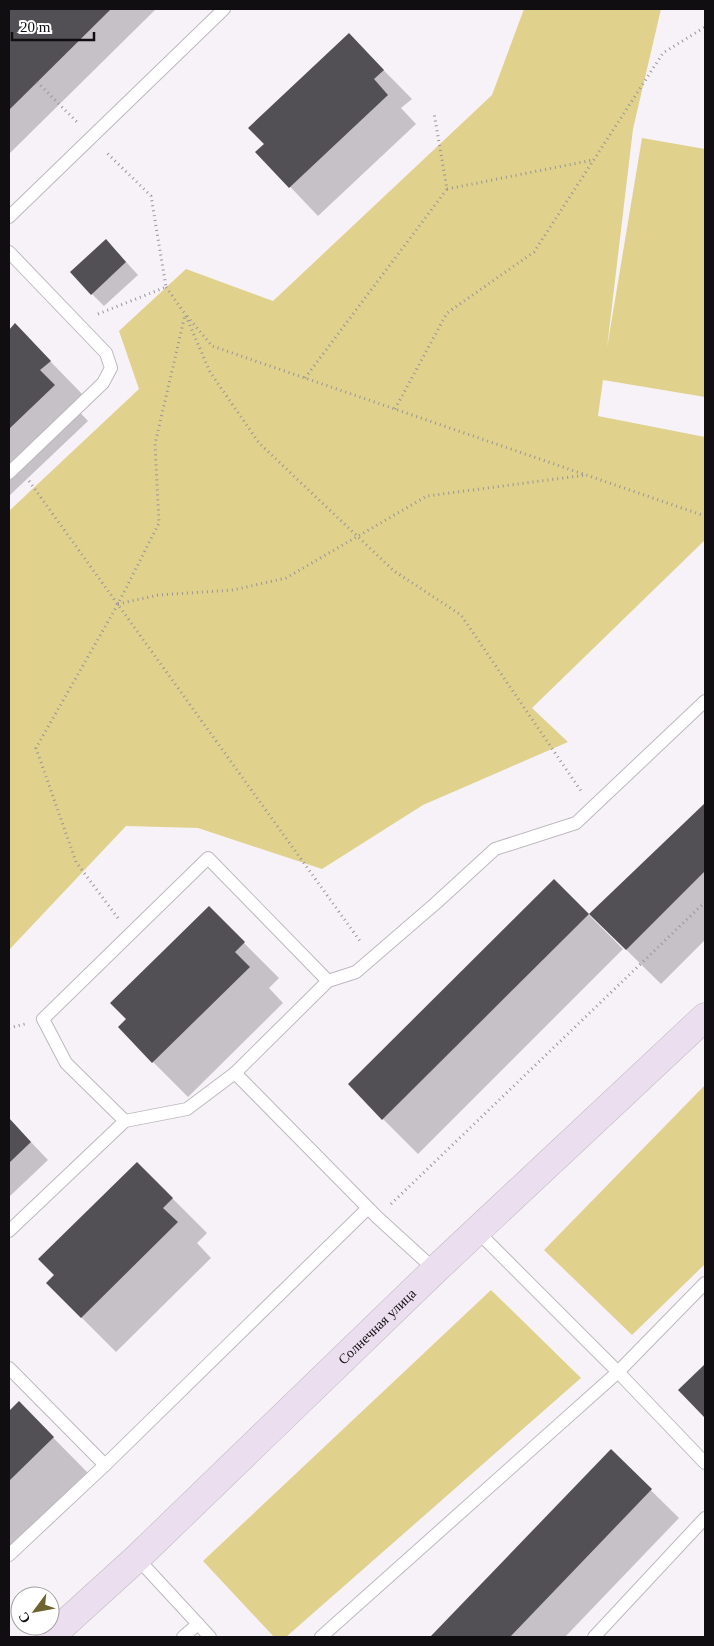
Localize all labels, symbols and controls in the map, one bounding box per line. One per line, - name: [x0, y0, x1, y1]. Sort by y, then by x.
- scale bar: [12, 10, 95, 42]
- text: 20 m: [20, 19, 51, 35]
- street label: Солнечная улица: [335, 1285, 419, 1367]
- north arrow: [10, 1586, 60, 1636]
- text: С: [15, 1609, 33, 1626]

